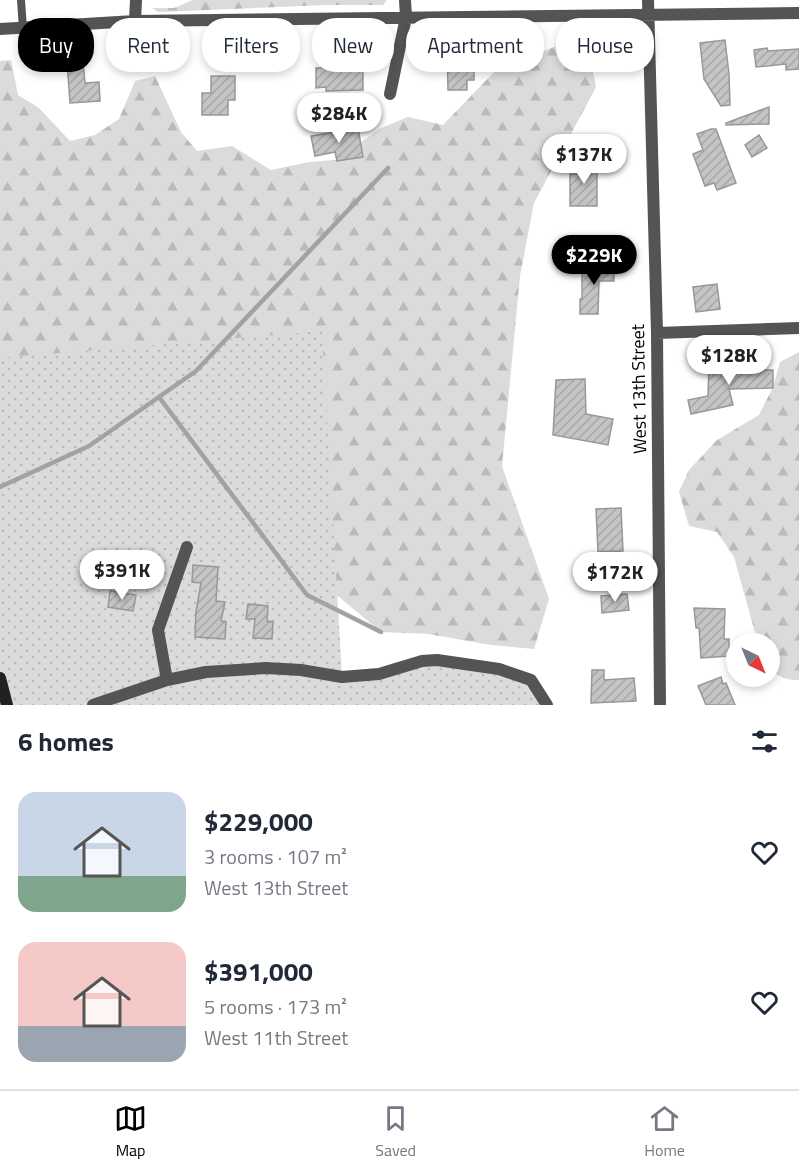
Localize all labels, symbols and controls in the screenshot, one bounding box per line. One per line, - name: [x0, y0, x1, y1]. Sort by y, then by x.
- chip: Buy: [18, 18, 94, 72]
- chip: Rent: [106, 18, 190, 72]
- chip: Filters: [202, 18, 300, 72]
- chip: New: [312, 18, 394, 72]
- chip: Apartment: [406, 18, 544, 72]
- chip: House: [556, 18, 654, 72]
- pin: $284K: [297, 93, 381, 144]
- text: $284K: [311, 97, 367, 128]
- pin: $137K: [542, 134, 626, 185]
- text: $137K: [556, 138, 612, 169]
- pin: $229K: [552, 235, 636, 286]
- text: $229K: [566, 239, 622, 270]
- street label: West 13th Street: [624, 323, 653, 454]
- pin: $128K: [687, 335, 771, 386]
- text: $128K: [701, 339, 757, 370]
- pin: $391K: [80, 550, 164, 601]
- pin: $172K: [573, 552, 657, 603]
- text: $391K: [94, 554, 150, 585]
- text: $172K: [587, 556, 643, 587]
- north arrow: [726, 633, 780, 687]
- map controls: [726, 633, 780, 687]
- text: 6 homes: [18, 722, 114, 761]
- icon: filters: [748, 725, 781, 758]
- text: $229,000: [204, 802, 313, 841]
- icon: home: [66, 816, 138, 888]
- icon: heart: [748, 836, 781, 869]
- text: 3 rooms · 107 m²: [204, 841, 347, 872]
- text: West 13th Street: [204, 872, 348, 903]
- text: $391,000: [204, 952, 313, 991]
- icon: home: [66, 966, 138, 1038]
- icon: heart: [748, 986, 781, 1019]
- text: 5 rooms · 173 m²: [204, 991, 347, 1022]
- text: West 11th Street: [204, 1022, 348, 1053]
- tab: Map: [114, 1102, 147, 1162]
- tab: Saved: [375, 1102, 416, 1162]
- tab: Home: [644, 1102, 685, 1162]

